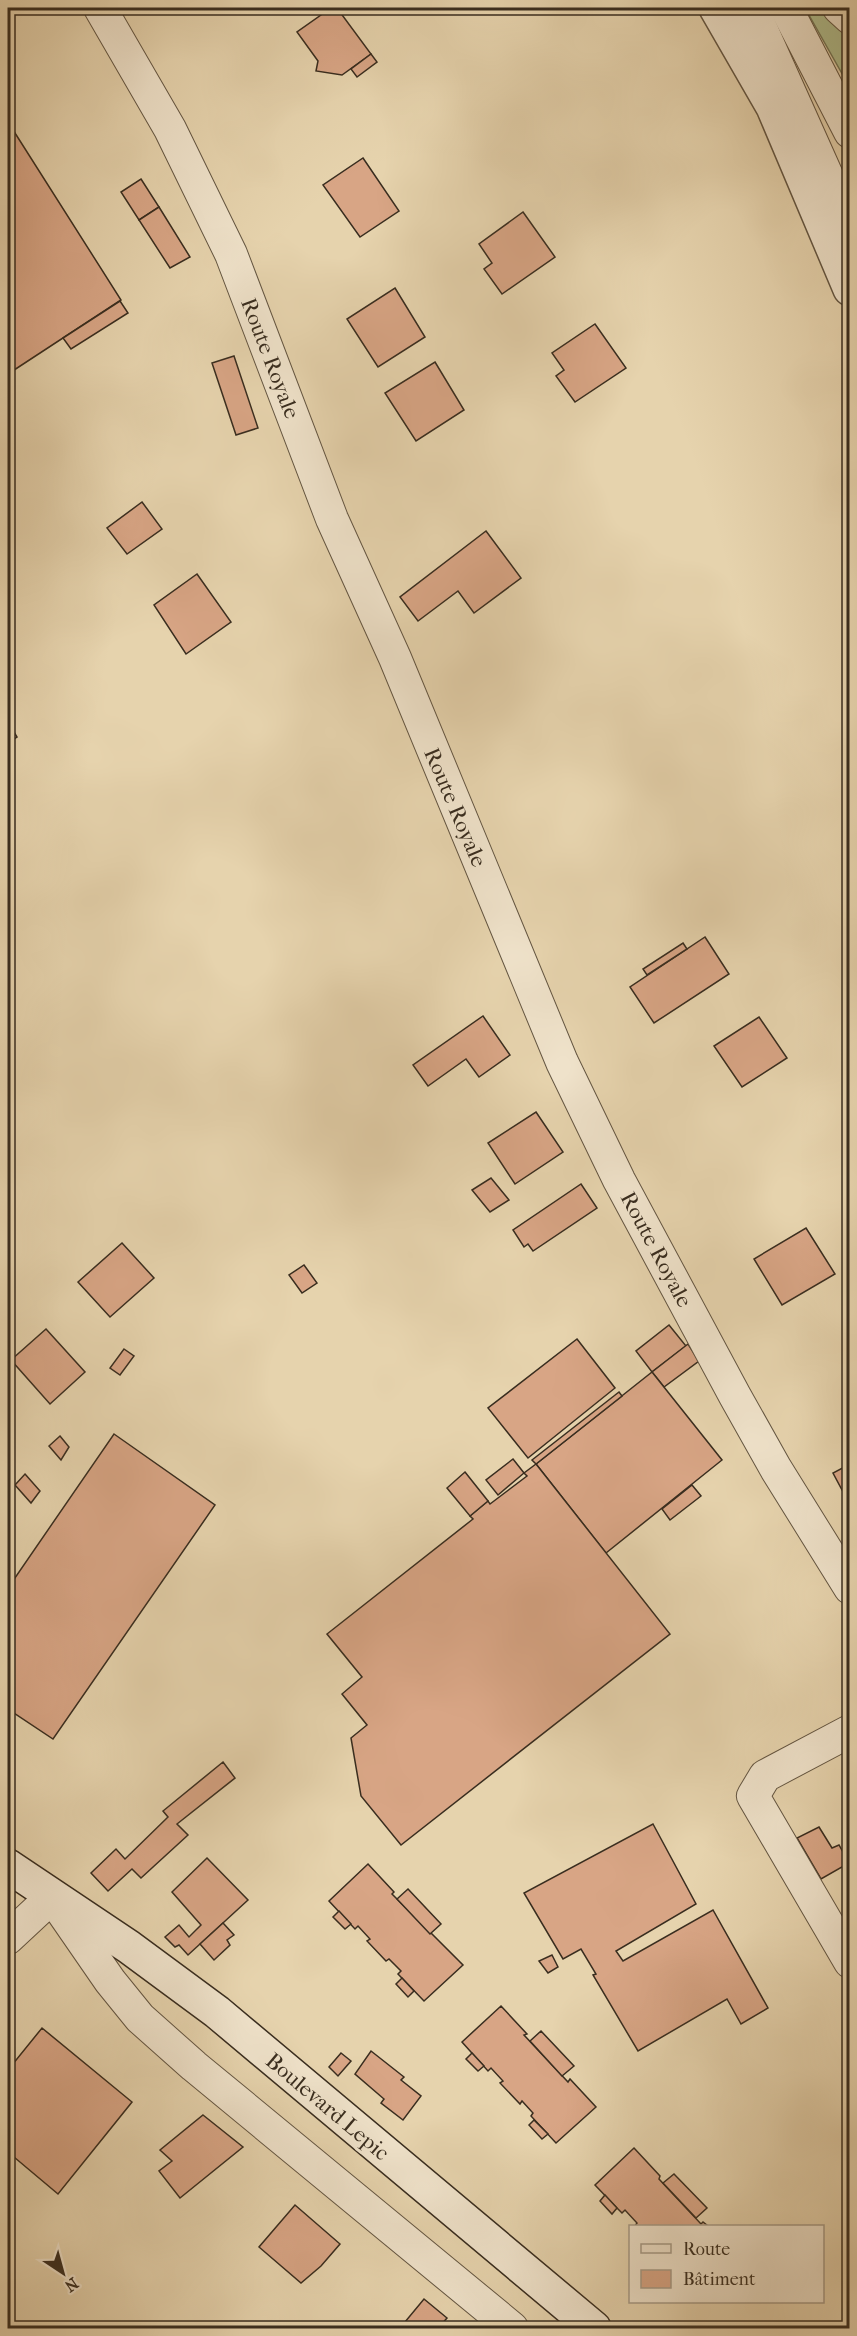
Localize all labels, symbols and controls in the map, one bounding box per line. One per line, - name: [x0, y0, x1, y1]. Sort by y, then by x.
- street label: Route Royale: [235, 294, 305, 422]
- street label: Route Royale: [418, 744, 492, 871]
- street label: Route Royale: [615, 1187, 697, 1312]
- street label: Boulevard Lepic: [260, 2048, 395, 2166]
- legend: [629, 2225, 824, 2303]
- text: Route: [683, 2239, 730, 2260]
- north arrow: [33, 2243, 93, 2303]
- text: Bâtiment: [683, 2269, 756, 2290]
- text: N: [60, 2273, 82, 2296]

